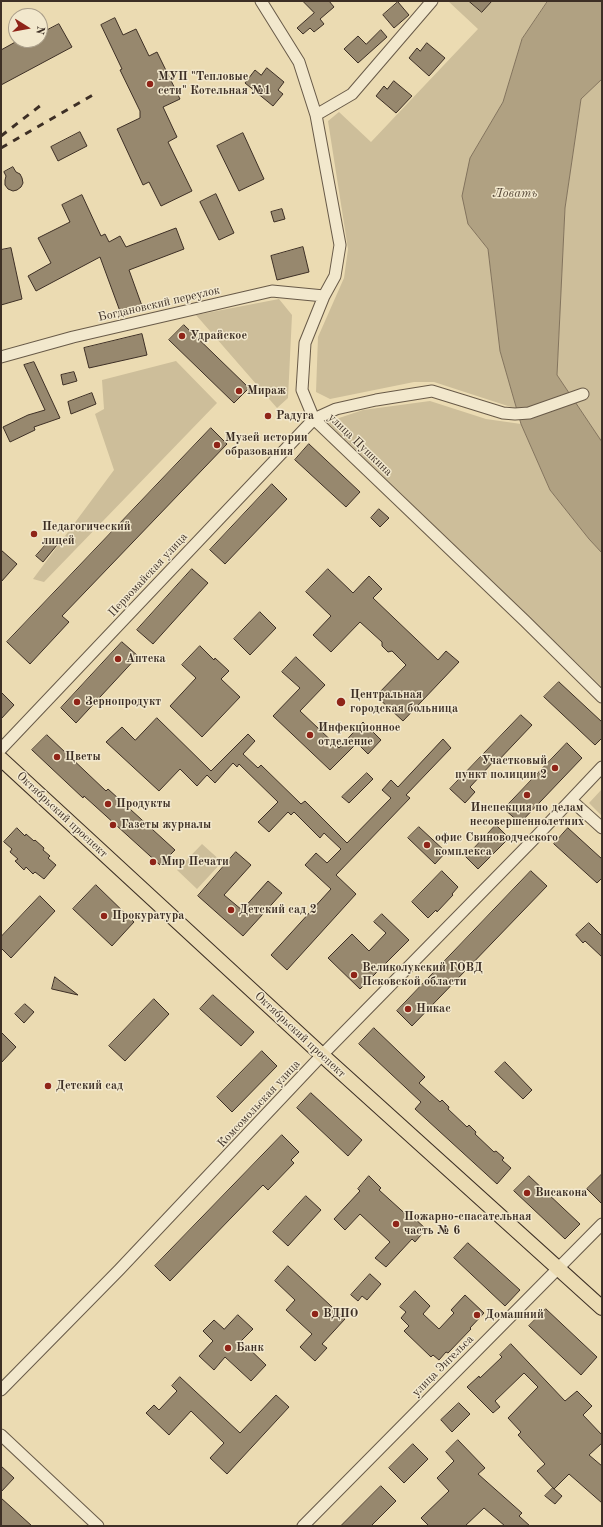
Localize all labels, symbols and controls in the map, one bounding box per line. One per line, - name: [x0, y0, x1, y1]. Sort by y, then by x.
- north arrow: [8, 8, 48, 48]
- text: N: [33, 25, 45, 35]
- place label: МУП "Тепловые сети" Котельная №1: [158, 70, 271, 98]
- marker: МУП "Тепловые сети" Котельная №1: [145, 79, 155, 89]
- water label: Ловать: [492, 186, 538, 202]
- street label: Богдановский переулок: [97, 283, 221, 325]
- place label: Удрайское: [190, 329, 247, 343]
- marker: Удрайское: [177, 331, 187, 341]
- place label: Мираж: [247, 384, 286, 398]
- marker: Мираж: [234, 386, 244, 396]
- place label: Радуга: [276, 409, 314, 423]
- marker: Радуга: [263, 411, 273, 421]
- street label: улица Пушкина: [325, 411, 395, 479]
- place label: Музей истории образования: [225, 431, 308, 459]
- marker: Музей истории образования: [212, 440, 222, 450]
- place label: Педагогический лицей: [42, 520, 131, 548]
- marker: Педагогический лицей: [29, 529, 39, 539]
- street label: Первомайская улица: [105, 530, 191, 620]
- place label: Аптека: [126, 652, 166, 666]
- marker: Аптека: [113, 654, 123, 664]
- place label: Центральная городская больница: [350, 688, 458, 716]
- place label: Зернопродукт: [85, 695, 161, 709]
- marker: Центральная городская больница: [335, 696, 347, 708]
- marker: Зернопродукт: [72, 697, 82, 707]
- place label: Инфекционное отделение: [318, 721, 400, 749]
- marker: Инфекционное отделение: [305, 730, 315, 740]
- place label: Цветы: [65, 750, 101, 764]
- marker: Цветы: [52, 752, 62, 762]
- place label: Участковый пункт полиции 2: [455, 754, 547, 782]
- marker: Участковый пункт полиции 2: [550, 763, 560, 773]
- street label: Октябрьский проспект: [13, 769, 111, 861]
- marker: Инспекция по делам несовершеннолетних: [522, 790, 532, 800]
- place label: Продукты: [116, 797, 171, 811]
- marker: Продукты: [103, 799, 113, 809]
- place label: Инспекция по делам несовершеннолетних: [470, 801, 584, 829]
- place label: Газеты журналы: [121, 818, 211, 832]
- marker: Газеты журналы: [108, 820, 118, 830]
- place label: офис Свиноводческого комплекса: [435, 831, 558, 859]
- marker: офис Свиноводческого комплекса: [422, 840, 432, 850]
- place label: Мир Печати: [161, 855, 229, 869]
- marker: Мир Печати: [148, 857, 158, 867]
- place label: Детский сад 2: [239, 903, 317, 917]
- marker: Детский сад 2: [226, 905, 236, 915]
- place label: Прокуратура: [112, 909, 184, 923]
- marker: Прокуратура: [99, 911, 109, 921]
- place label: Великолукский ГОВД Псковской области: [362, 961, 483, 989]
- marker: Великолукский ГОВД Псковской области: [349, 970, 359, 980]
- street label: Октябрьский проспект: [251, 989, 349, 1081]
- place label: Никас: [416, 1002, 451, 1016]
- marker: Никас: [403, 1004, 413, 1014]
- street label: Комсомольская улица: [215, 1057, 303, 1151]
- place label: Детский сад: [56, 1079, 123, 1093]
- marker: Детский сад: [43, 1081, 53, 1091]
- place label: Висакона: [535, 1186, 587, 1200]
- marker: Висакона: [522, 1188, 532, 1198]
- place label: Пожарно-спасательная часть № 6: [404, 1210, 531, 1238]
- marker: Пожарно-спасательная часть № 6: [391, 1219, 401, 1229]
- place label: ВДПО: [323, 1307, 358, 1321]
- place label: Домашний: [485, 1308, 544, 1322]
- marker: ВДПО: [310, 1309, 320, 1319]
- marker: Домашний: [472, 1310, 482, 1320]
- street label: улица Энгельса: [409, 1332, 477, 1400]
- place label: Банк: [236, 1341, 264, 1355]
- marker: Банк: [223, 1343, 233, 1353]

